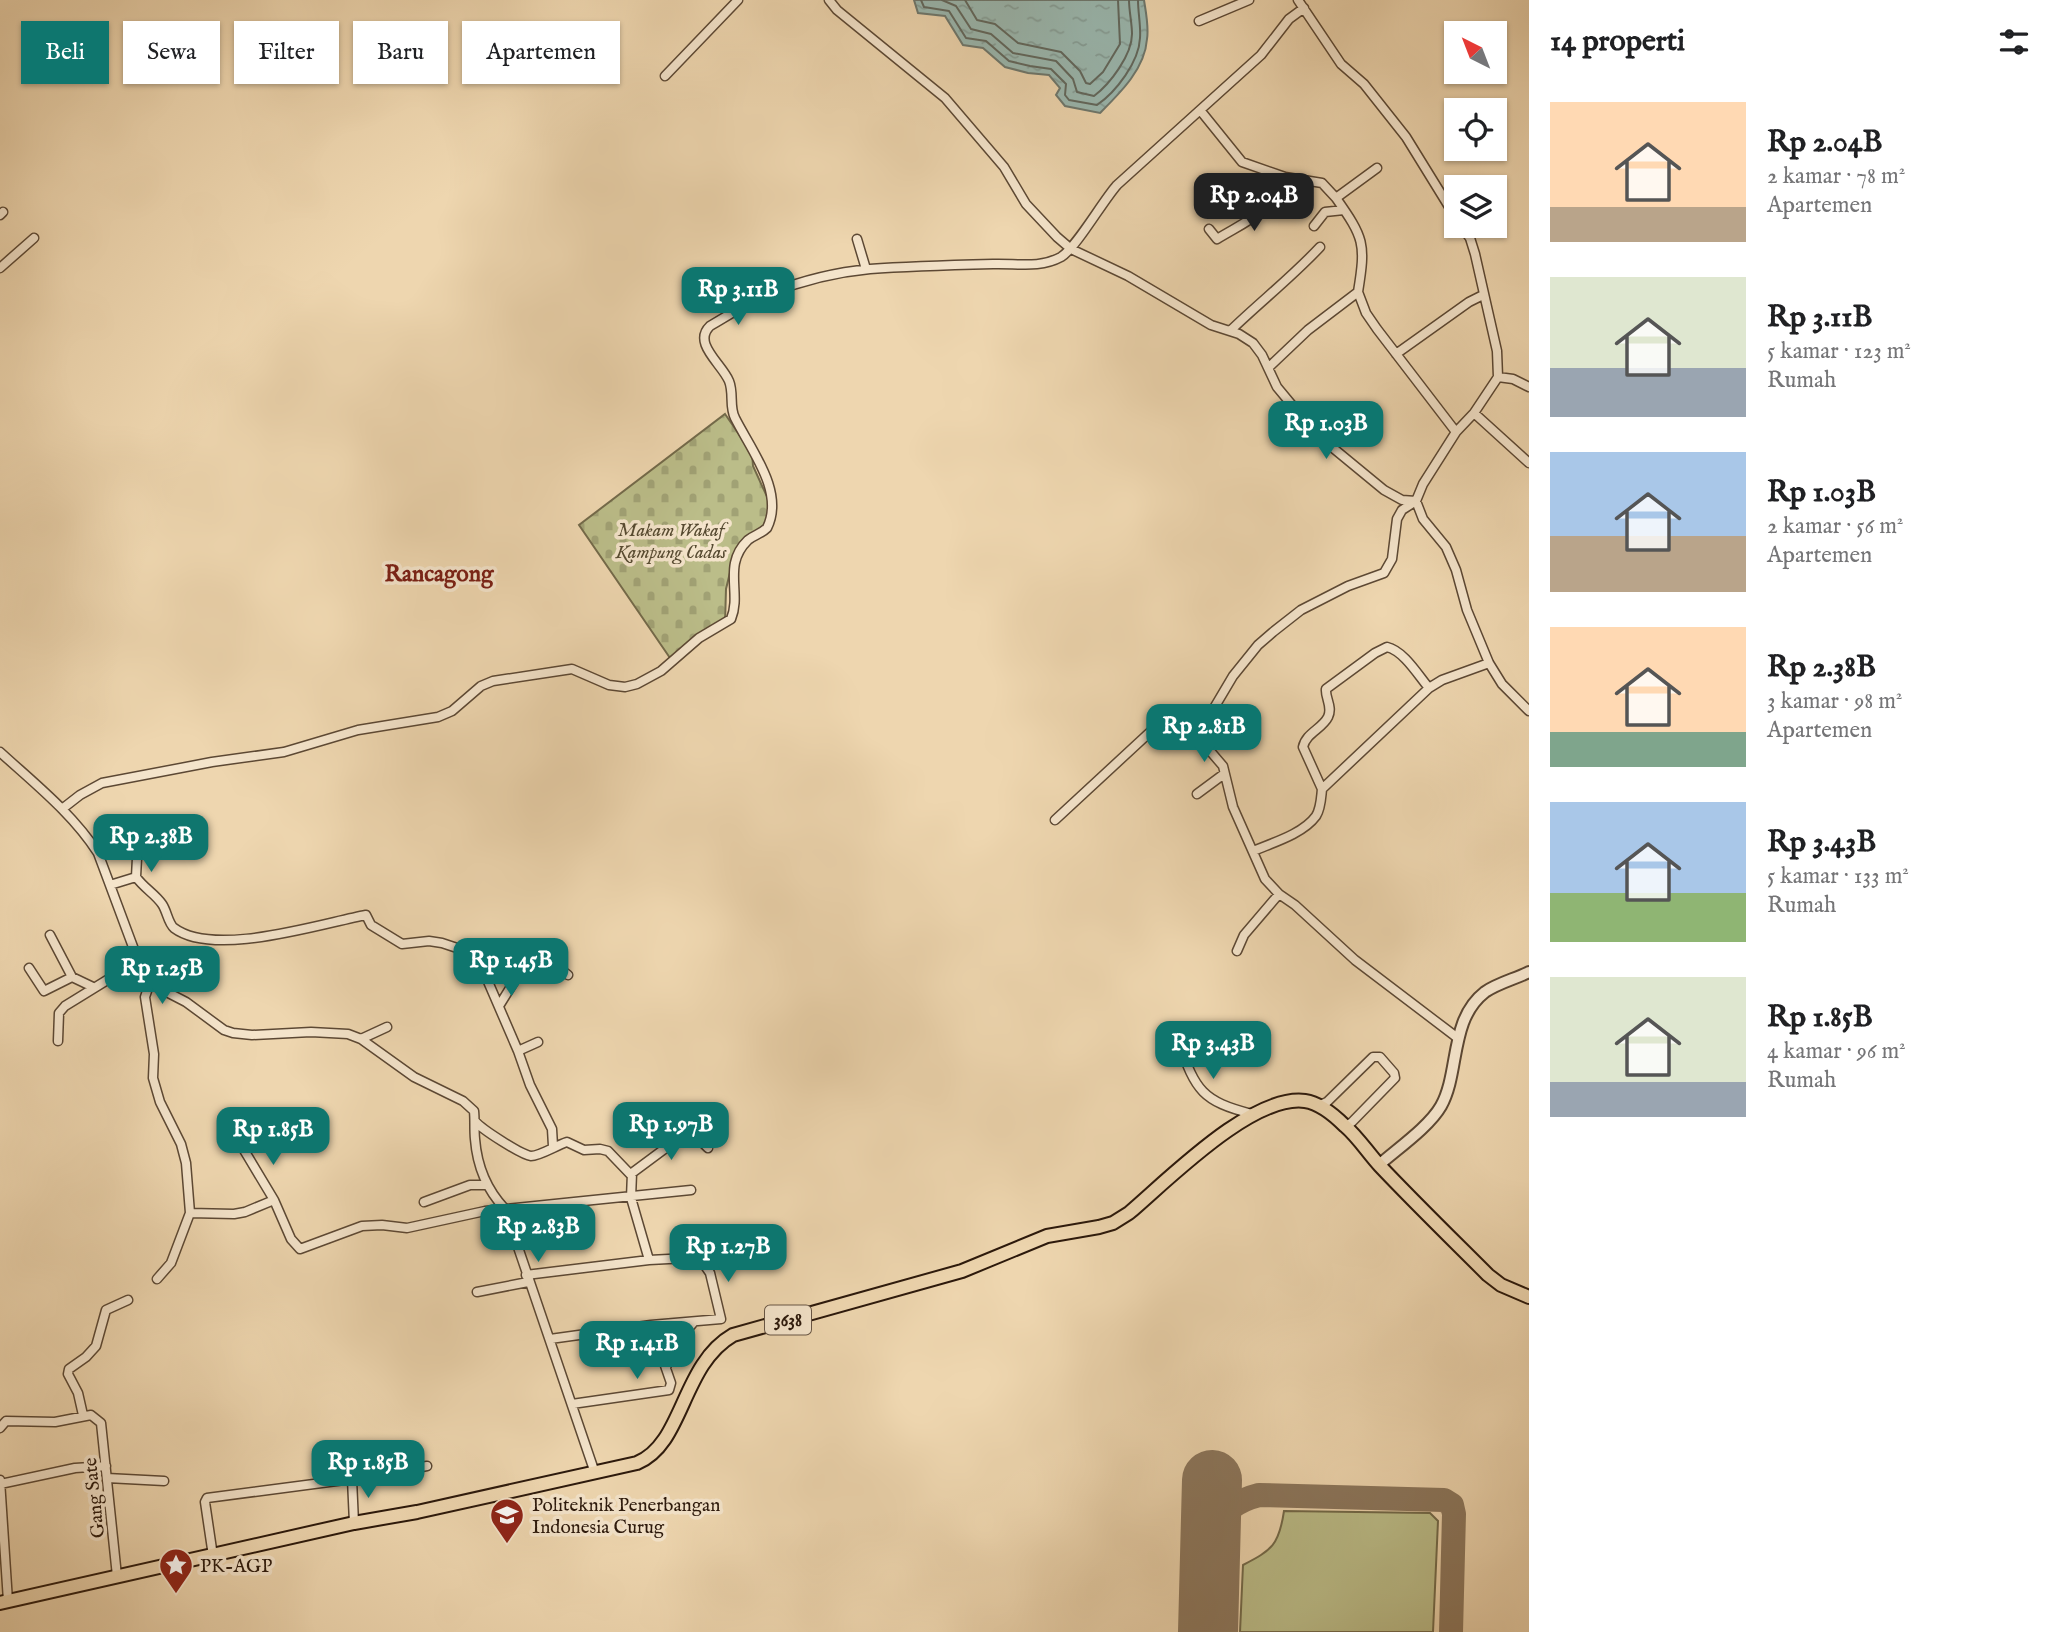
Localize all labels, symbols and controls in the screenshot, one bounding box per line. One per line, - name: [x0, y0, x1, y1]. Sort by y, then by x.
- chip: Beli: [21, 21, 109, 84]
- chip: Sewa: [123, 21, 220, 84]
- chip: Filter: [234, 21, 339, 84]
- chip: Baru: [353, 21, 448, 84]
- chip: Apartemen: [462, 21, 620, 84]
- north arrow: [1444, 21, 1507, 84]
- map controls: [1444, 21, 1507, 238]
- text: 14 properti: [1550, 23, 1685, 61]
- icon: filters: [1995, 23, 2033, 61]
- button: locate: [1444, 98, 1507, 161]
- text: Rp 2.04B: [1767, 124, 1882, 162]
- icon: home: [1606, 130, 1690, 214]
- text: 2 kamar · 78 m²: [1767, 162, 1905, 191]
- pin: Rp 2.04B: [1182, 174, 1326, 233]
- button: layers: [1444, 175, 1507, 238]
- text: Rp 2.04B: [1210, 181, 1298, 210]
- text: Apartemen: [1767, 191, 1872, 220]
- pin: Rp 3.11B: [666, 268, 810, 327]
- text: Rp 3.11B: [698, 275, 778, 304]
- text: Rp 3.11B: [1767, 299, 1872, 337]
- icon: home: [1606, 305, 1690, 389]
- text: 5 kamar · 123 m²: [1767, 337, 1911, 366]
- text: Rumah: [1767, 366, 1836, 395]
- pin: Rp 1.03B: [1254, 402, 1398, 461]
- text: Rp 1.03B: [1284, 409, 1368, 438]
- text: Rp 1.03B: [1767, 474, 1876, 512]
- icon: home: [1606, 480, 1690, 564]
- text: 2 kamar · 56 m²: [1767, 512, 1904, 541]
- park label: Makam Wakaf Kampung Cadas: [614, 519, 729, 565]
- text: Apartemen: [1767, 541, 1872, 570]
- district label: Rancagong: [385, 560, 495, 589]
- text: Rp 2.38B: [1767, 649, 1876, 687]
- icon: home: [1606, 655, 1690, 739]
- text: 3 kamar · 98 m²: [1767, 687, 1902, 716]
- pin: Rp 2.81B: [1132, 704, 1276, 764]
- text: Rp 2.81B: [1162, 712, 1246, 741]
- text: Apartemen: [1767, 716, 1872, 745]
- pin: Rp 2.38B: [79, 814, 223, 874]
- text: Rp 2.38B: [109, 822, 193, 851]
- text: Rp 3.43B: [1767, 824, 1876, 862]
- icon: home: [1606, 830, 1690, 914]
- text: 5 kamar · 133 m²: [1767, 862, 1909, 891]
- text: Rumah: [1767, 891, 1836, 920]
- pin: Rp 1.45B: [439, 939, 583, 998]
- pin: Rp 1.25B: [90, 946, 234, 1006]
- text: Rp 1.45B: [469, 946, 553, 975]
- text: Rp 1.25B: [121, 954, 203, 983]
- text: Rp 1.85B: [1767, 999, 1873, 1037]
- icon: home: [1606, 1005, 1690, 1089]
- pin: Rp 3.43B: [1141, 1021, 1285, 1081]
- text: Rp 3.43B: [1171, 1029, 1255, 1058]
- text: 4 kamar · 96 m²: [1767, 1037, 1906, 1066]
- text: Rumah: [1767, 1066, 1836, 1095]
- pin: Rp 1.97B: [599, 1102, 743, 1162]
- pin: Rp 1.85B: [201, 1108, 345, 1167]
- text: Rp 1.97B: [629, 1110, 713, 1139]
- text: Rp 1.85B: [233, 1115, 313, 1144]
- pin: Rp 2.83B: [466, 1204, 610, 1264]
- text: Rp 2.83B: [496, 1212, 580, 1241]
- pin: Rp 1.27B: [656, 1224, 800, 1284]
- text: Rp 1.27B: [686, 1232, 770, 1261]
- road number: 3638: [765, 1306, 811, 1335]
- pin: Rp 1.41B: [565, 1322, 709, 1381]
- text: Rp 1.41B: [595, 1329, 679, 1358]
- pin: Rp 1.85B: [296, 1440, 440, 1500]
- text: Rp 1.85B: [328, 1448, 408, 1477]
- street label: Gang Sate: [79, 1456, 111, 1539]
- place label: Politeknik Penerbangan Indonesia Curug: [532, 1494, 720, 1540]
- school or university icon: Politeknik Penerbangan Indonesia Curug: [488, 1496, 526, 1545]
- place icon: PK-AGP: [157, 1546, 195, 1595]
- place label: PK-AGP: [200, 1555, 272, 1579]

